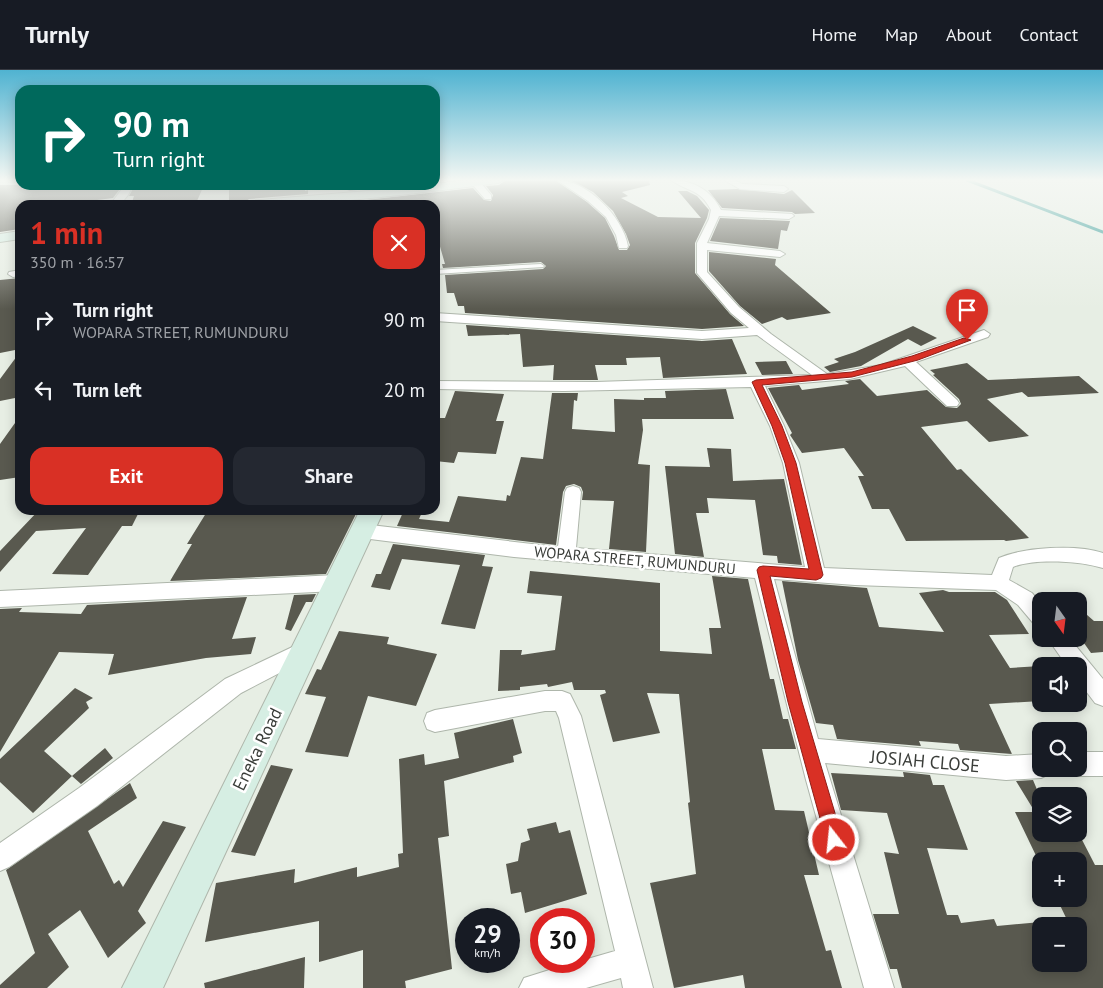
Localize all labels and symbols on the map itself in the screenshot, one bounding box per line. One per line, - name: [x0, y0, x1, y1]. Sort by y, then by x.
- pin: [946, 289, 988, 340]
- street label: WOPARA STREET, RUMUNDURU: [533, 542, 737, 578]
- north arrow: [1032, 592, 1088, 648]
- street label: Eneka Road: [227, 704, 287, 794]
- street label: JOSIAH CLOSE: [868, 745, 981, 777]
- position arrow: [807, 813, 859, 865]
- speed limit sign: 30: [530, 908, 595, 973]

